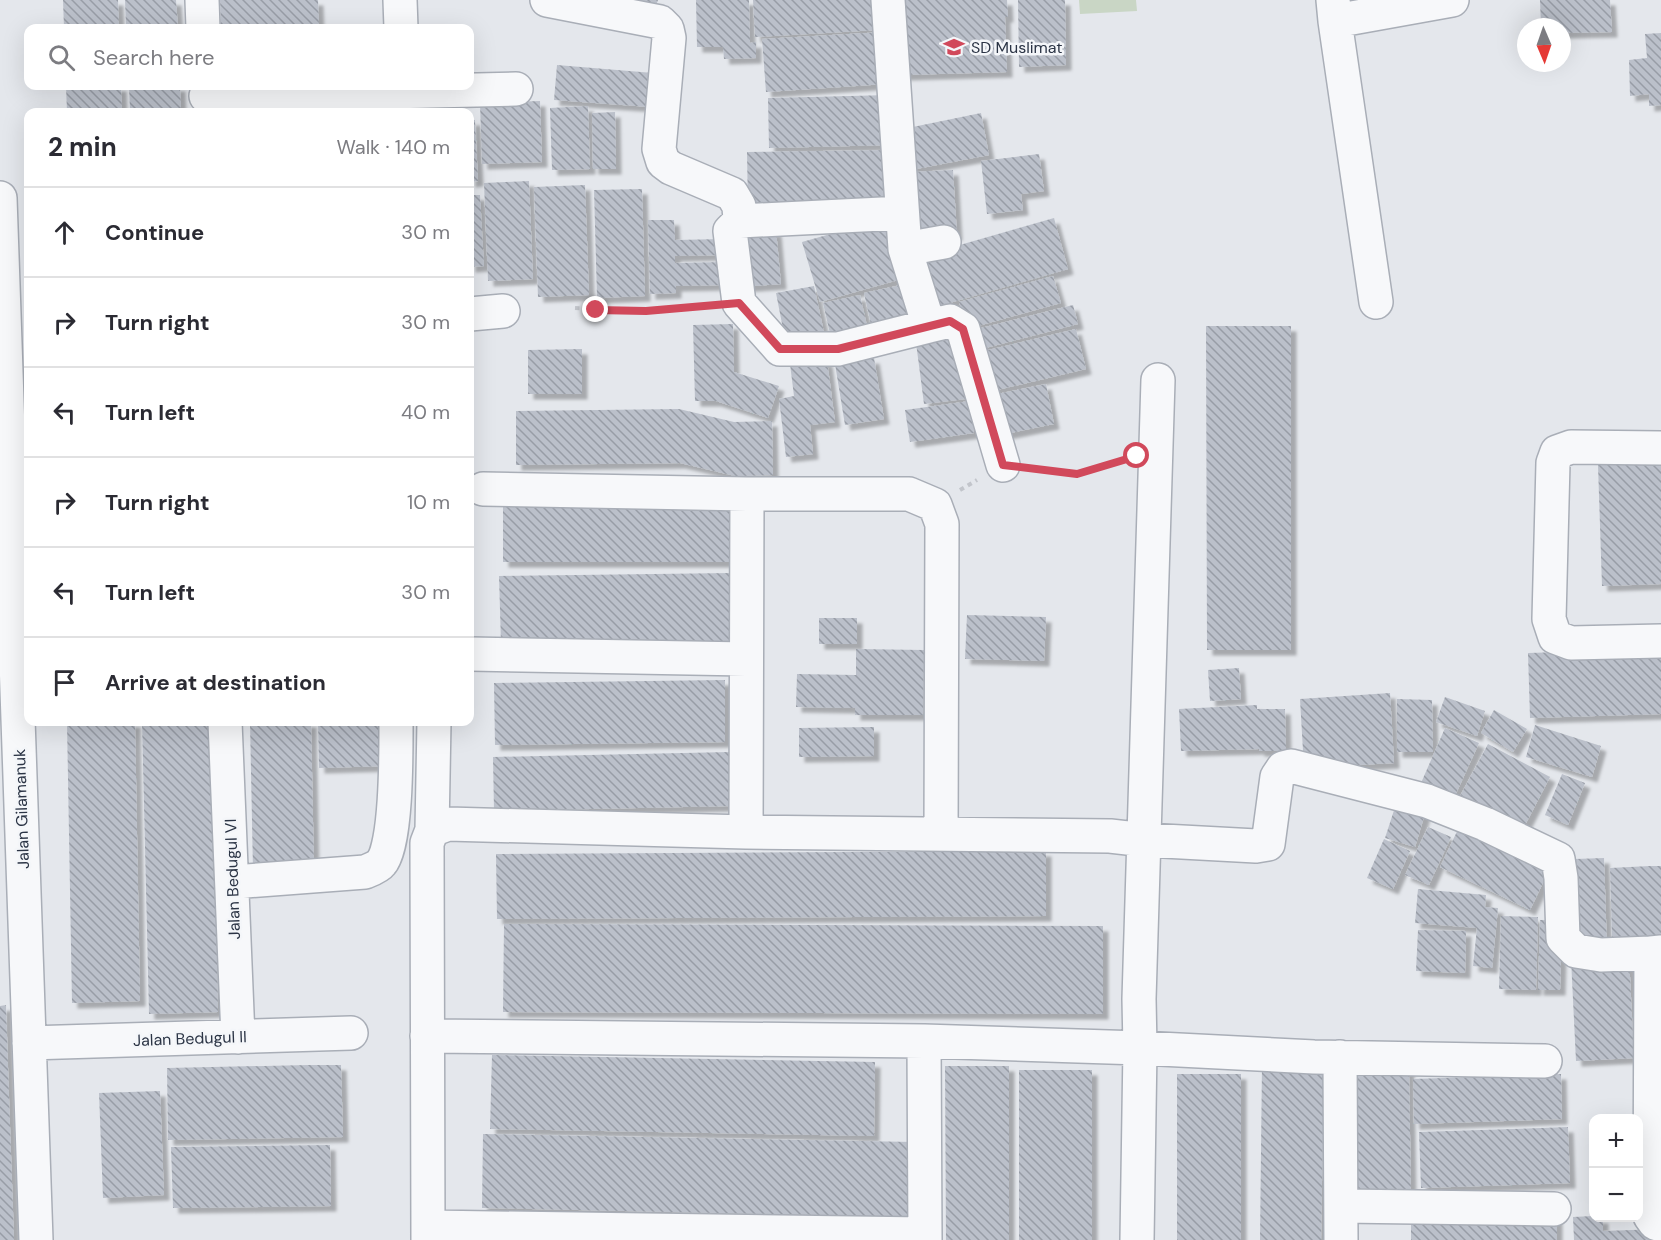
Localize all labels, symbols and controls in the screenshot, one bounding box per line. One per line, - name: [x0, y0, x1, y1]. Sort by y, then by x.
- north arrow: [1517, 18, 1571, 72]
- search box: [24, 24, 474, 90]
- school or university icon: SD Muslimat: [942, 35, 966, 59]
- place label: SD Muslimat: [971, 37, 1063, 58]
- icon: search: [45, 41, 78, 74]
- text: Search here: [93, 43, 214, 72]
- text: 2 min: [48, 130, 117, 164]
- text: Walk · 140 m: [336, 134, 450, 160]
- icon: ahead: [48, 216, 81, 249]
- text: Continue: [105, 218, 204, 247]
- text: 30 m: [401, 219, 450, 245]
- route end: [582, 296, 608, 322]
- icon: right: [48, 306, 81, 339]
- text: Turn right: [105, 308, 210, 337]
- text: 30 m: [401, 309, 450, 335]
- icon: left: [48, 396, 81, 429]
- text: Turn left: [105, 398, 195, 427]
- text: 40 m: [401, 399, 450, 425]
- route start: [1123, 442, 1149, 468]
- icon: right: [48, 486, 81, 519]
- text: Turn right: [105, 488, 210, 517]
- text: 10 m: [407, 489, 450, 515]
- icon: left: [48, 576, 81, 609]
- text: Turn left: [105, 578, 195, 607]
- text: 30 m: [401, 579, 450, 605]
- icon: arrive: [48, 666, 81, 699]
- text: Arrive at destination: [105, 668, 326, 697]
- street label: Jalan Gilamanuk: [9, 749, 34, 869]
- street label: Jalan Bedugul VI: [220, 818, 245, 940]
- street label: Jalan Bedugul II: [133, 1026, 247, 1051]
- map controls: [1589, 1114, 1643, 1222]
- button: +: [1589, 1114, 1643, 1168]
- button: −: [1589, 1168, 1643, 1222]

